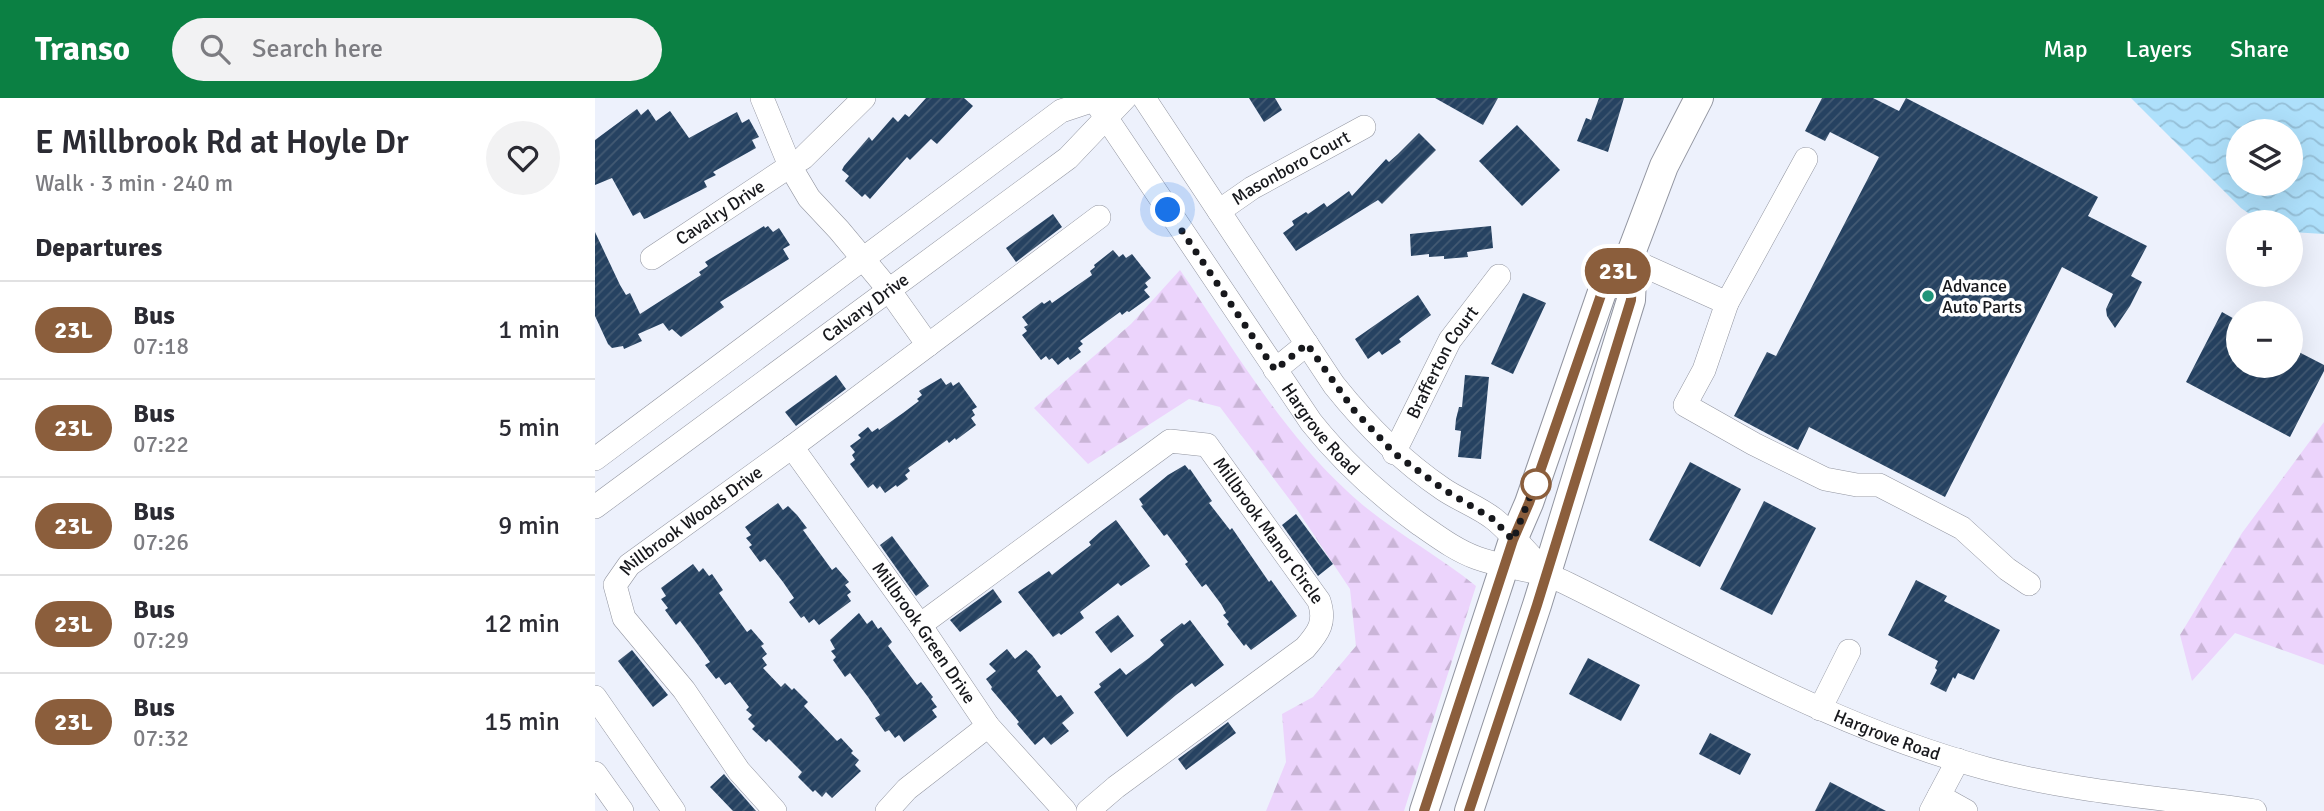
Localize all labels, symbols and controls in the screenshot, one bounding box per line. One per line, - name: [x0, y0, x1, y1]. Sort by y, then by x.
- search box: [172, 18, 662, 81]
- text: Transo: [35, 29, 130, 70]
- icon: search: [196, 30, 234, 68]
- text: Search here: [252, 33, 383, 65]
- text: Map: [2043, 34, 2088, 64]
- text: Layers: [2126, 34, 2192, 64]
- text: Share: [2230, 34, 2289, 64]
- map controls: [2226, 119, 2303, 378]
- button: layers: [2226, 119, 2303, 196]
- button: heart: [486, 121, 560, 195]
- text: E Millbrook Rd at Hoyle Dr: [35, 122, 409, 163]
- street label: Masonboro Court: [1227, 126, 1354, 210]
- text: Walk · 3 min · 240 m: [35, 169, 233, 198]
- street label: Cavalry Drive: [672, 175, 769, 250]
- your location: [1150, 192, 1185, 227]
- button: +: [2226, 210, 2303, 287]
- text: Departures: [35, 232, 162, 264]
- line badge: 23L: [1578, 248, 1658, 294]
- text: 23L: [1599, 256, 1637, 286]
- street label: Calvary Drive: [818, 268, 913, 347]
- place label: Advance Auto Parts: [1942, 275, 2022, 318]
- marker: Advance Auto Parts: [1920, 288, 1936, 304]
- text: Bus: [133, 300, 175, 332]
- button: −: [2226, 301, 2303, 378]
- street label: Brafferton Court: [1402, 302, 1483, 422]
- text: 1 min: [498, 314, 560, 346]
- text: 23L: [54, 315, 93, 345]
- text: 07:18: [133, 332, 189, 361]
- street label: Hargrove Road: [1277, 379, 1364, 480]
- text: Bus: [133, 398, 175, 430]
- text: 5 min: [498, 412, 560, 444]
- text: 23L: [54, 413, 93, 443]
- text: 07:22: [133, 430, 189, 459]
- street label: Millbrook Manor Circle: [1208, 453, 1329, 608]
- street label: Millbrook Woods Drive: [614, 461, 767, 580]
- unlabelled marker: [1521, 469, 1551, 499]
- text: Bus: [133, 496, 175, 528]
- text: 9 min: [498, 510, 560, 542]
- text: 23L: [54, 511, 93, 541]
- text: 07:26: [133, 528, 189, 557]
- street label: Millbrook Green Drive: [867, 558, 981, 708]
- text: Bus: [133, 594, 175, 626]
- text: 12 min: [484, 608, 560, 640]
- text: 23L: [54, 609, 93, 639]
- text: 07:29: [133, 626, 189, 655]
- text: Bus: [133, 692, 175, 724]
- street label: Hargrove Road: [1830, 705, 1943, 765]
- text: 15 min: [484, 706, 560, 738]
- text: 23L: [54, 707, 93, 737]
- text: 07:32: [133, 724, 189, 753]

